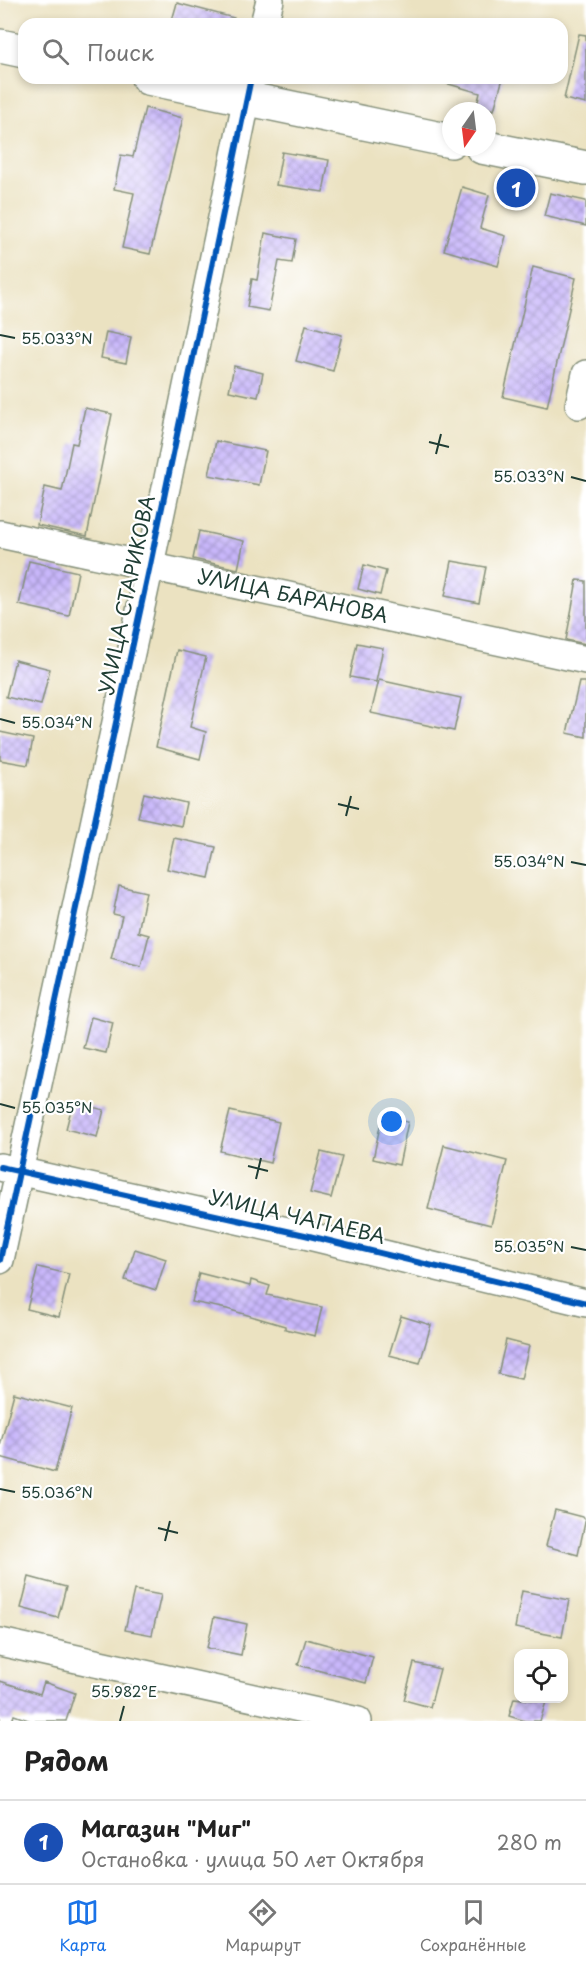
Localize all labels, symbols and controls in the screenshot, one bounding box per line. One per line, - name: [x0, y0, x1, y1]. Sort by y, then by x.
- search box: [18, 18, 568, 84]
- icon: search: [39, 35, 72, 68]
- text: Поиск: [87, 35, 154, 68]
- north arrow: [442, 102, 496, 156]
- pin: 1: [496, 166, 536, 210]
- text: 55.033°N: [21, 326, 93, 349]
- text: 55.033°N: [493, 464, 565, 487]
- street label: УЛИЦА СТАРИКОВА: [90, 492, 162, 697]
- street label: УЛИЦА БАРАНОВА: [195, 560, 391, 630]
- text: 55.034°N: [21, 710, 93, 733]
- text: 55.034°N: [493, 849, 565, 872]
- text: 55.035°N: [21, 1095, 93, 1118]
- your location: [377, 1107, 406, 1136]
- street label: УЛИЦА ЧАПАЕВА: [206, 1181, 388, 1251]
- text: 55.035°N: [493, 1234, 565, 1257]
- text: 55.036°N: [21, 1480, 93, 1503]
- map controls: [514, 1649, 568, 1703]
- button: locate: [514, 1649, 568, 1703]
- text: 55.982°E: [91, 1679, 157, 1702]
- text: Рядом: [24, 1741, 109, 1780]
- text: Магазин "Миг": [81, 1811, 251, 1844]
- text: 1: [39, 1827, 48, 1857]
- text: 280 m: [497, 1827, 562, 1857]
- text: Остановка · улица 50 лет Октября: [81, 1844, 425, 1874]
- tab: Карта: [59, 1896, 106, 1956]
- tab: Маршрут: [225, 1896, 301, 1956]
- tab: Сохранённые: [420, 1896, 527, 1956]

